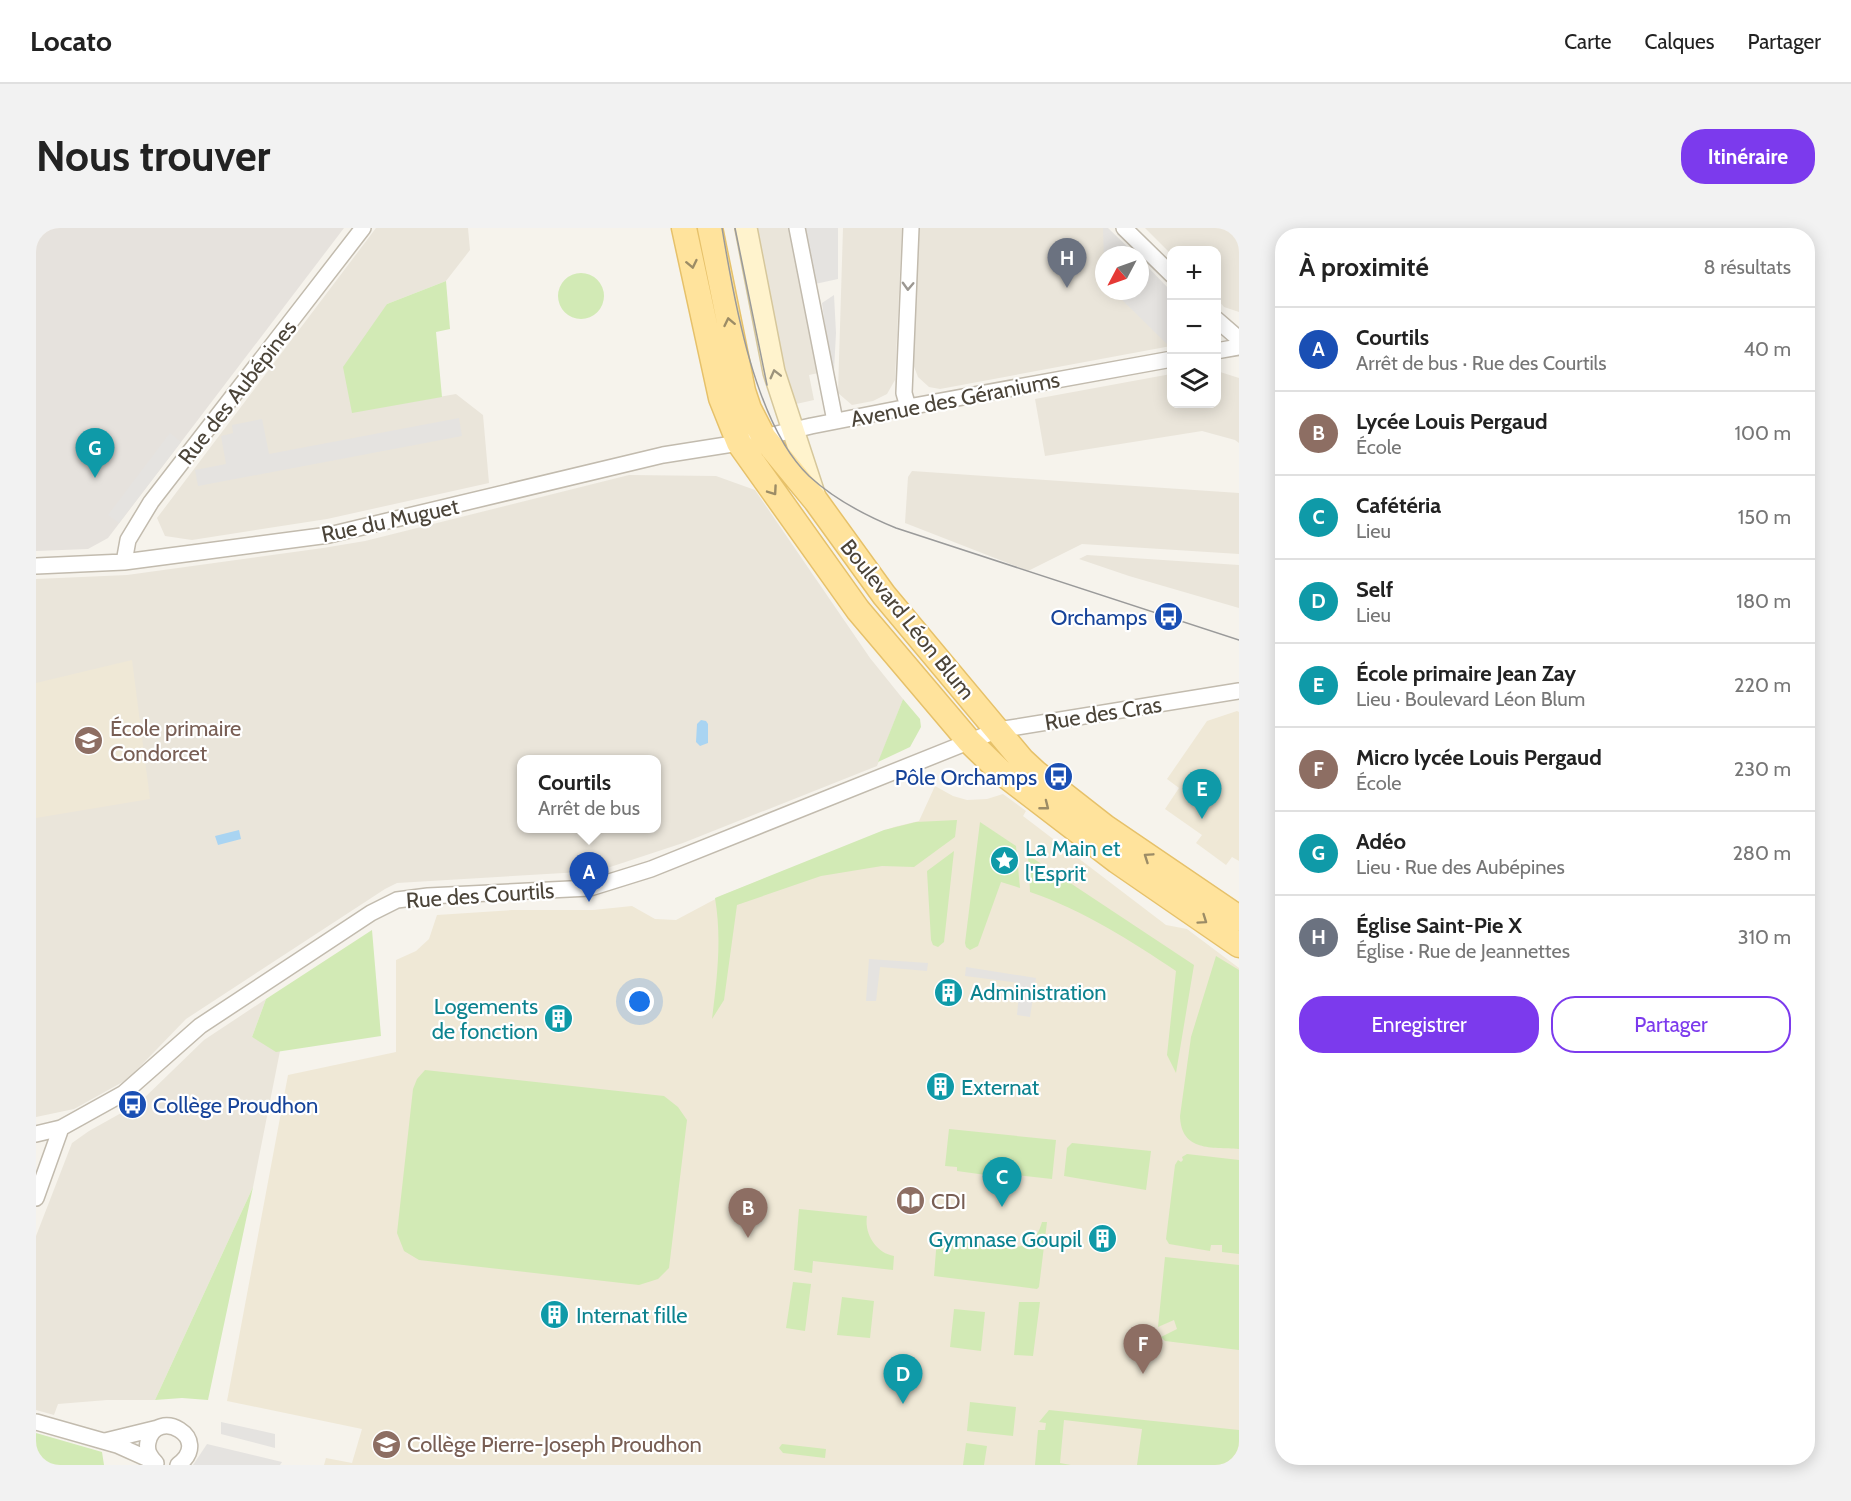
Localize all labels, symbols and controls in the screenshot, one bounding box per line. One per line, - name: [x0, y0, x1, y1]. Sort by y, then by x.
- text: Locato: [30, 24, 112, 58]
- text: Carte: [1564, 29, 1612, 54]
- text: Calques: [1645, 29, 1715, 54]
- text: Partager: [1748, 29, 1821, 54]
- button: Itinéraire: [1681, 129, 1815, 184]
- text: Nous trouver: [36, 130, 270, 182]
- pin: H: [1048, 238, 1086, 288]
- north arrow: [1095, 246, 1149, 300]
- map controls: [1167, 246, 1221, 408]
- button: +: [1167, 246, 1221, 300]
- text: À proximité: [1299, 251, 1429, 283]
- text: 8 résultats: [1704, 255, 1791, 279]
- one-way arrow: [685, 259, 698, 269]
- one-way arrow: [902, 282, 915, 291]
- button: −: [1167, 300, 1221, 354]
- street label: Rue des Aubépines: [173, 315, 302, 470]
- one-way arrow: [723, 318, 736, 328]
- text: Courtils: [1356, 324, 1429, 351]
- text: A: [1312, 337, 1325, 361]
- text: 40 m: [1743, 337, 1791, 361]
- text: Arrêt de bus · Rue des Courtils: [1356, 351, 1607, 375]
- button: layers: [1167, 354, 1221, 408]
- street label: Avenue des Géraniums: [848, 366, 1062, 433]
- one-way arrow: [769, 369, 782, 379]
- text: Lycée Louis Pergaud: [1356, 408, 1548, 435]
- text: B: [1312, 421, 1325, 445]
- text: 100 m: [1735, 421, 1791, 445]
- pin: G: [76, 428, 114, 478]
- text: École: [1356, 435, 1402, 459]
- one-way arrow: [766, 484, 777, 495]
- text: Cafétéria: [1356, 492, 1441, 519]
- street label: Rue du Muguet: [319, 493, 462, 548]
- text: C: [1312, 505, 1325, 529]
- text: 150 m: [1738, 505, 1791, 529]
- text: Lieu: [1356, 519, 1391, 543]
- street label: Boulevard Léon Blum: [835, 534, 981, 705]
- text: Self: [1356, 576, 1393, 603]
- text: D: [1311, 589, 1326, 613]
- text: 180 m: [1736, 589, 1791, 613]
- bus stop icon: Orchamps: [1152, 601, 1184, 633]
- text: Lieu: [1356, 603, 1391, 627]
- place label: Orchamps: [1050, 604, 1147, 631]
- text: École primaire Jean Zay: [1356, 660, 1576, 687]
- text: E: [1313, 673, 1324, 697]
- text: 220 m: [1734, 673, 1791, 697]
- text: Lieu · Boulevard Léon Blum: [1356, 687, 1585, 711]
- street label: Rue des Cras: [1043, 691, 1164, 736]
- place label: École primaire Condorcet: [110, 715, 241, 767]
- school or university icon: École primaire Condorcet: [73, 725, 105, 757]
- text: Micro lycée Louis Pergaud: [1356, 744, 1602, 771]
- popup: [517, 755, 661, 833]
- text: F: [1313, 757, 1324, 781]
- text: 230 m: [1734, 757, 1791, 781]
- bus stop icon: Pôle Orchamps: [1042, 761, 1074, 793]
- place label: Pôle Orchamps: [895, 764, 1037, 791]
- text: Courtils: [538, 769, 611, 796]
- pin: E: [1182, 770, 1222, 819]
- text: École: [1356, 771, 1402, 795]
- text: Arrêt de bus: [538, 796, 640, 820]
- one-way arrow: [1039, 798, 1050, 809]
- text: Adéo: [1356, 828, 1406, 855]
- place label: La Main et l'Esprit: [1025, 835, 1121, 887]
- text: G: [1312, 841, 1325, 865]
- text: 280 m: [1732, 841, 1791, 865]
- place icon: La Main et l'Esprit: [988, 845, 1020, 877]
- pin: A: [570, 852, 608, 902]
- one-way arrow: [1143, 853, 1154, 864]
- text: Lieu · Rue des Aubépines: [1356, 855, 1565, 879]
- street label: Rue des Courtils: [405, 877, 555, 914]
- text: Église Saint-Pie X: [1356, 912, 1522, 939]
- one-way arrow: [1196, 913, 1207, 924]
- text: H: [1311, 925, 1326, 949]
- text: 310 m: [1738, 925, 1791, 949]
- text: Église · Rue de Jeannettes: [1356, 939, 1570, 963]
- building icon: Administration: [933, 976, 965, 1008]
- place label: Administration: [970, 979, 1107, 1006]
- your location: [625, 987, 654, 1016]
- place label: Logements de fonction: [432, 993, 538, 1045]
- button: Enregistrer: [1299, 996, 1539, 1053]
- button: Partager: [1551, 996, 1791, 1053]
- building icon: Logements de fonction: [543, 1003, 575, 1035]
- building icon: Externat: [924, 1071, 956, 1103]
- place label: Externat: [961, 1074, 1040, 1101]
- bus stop icon: Collège Proudhon: [116, 1089, 148, 1121]
- place label: Collège Proudhon: [153, 1092, 318, 1119]
- pin: C: [982, 1158, 1022, 1207]
- library icon: CDI: [894, 1185, 926, 1217]
- pin: B: [728, 1188, 768, 1238]
- place label: CDI: [931, 1188, 966, 1215]
- building icon: Gymnase Goupil: [1087, 1223, 1119, 1255]
- place label: Gymnase Goupil: [929, 1226, 1083, 1253]
- building icon: Internat fille: [539, 1299, 571, 1331]
- place label: Internat fille: [576, 1302, 688, 1329]
- pin: F: [1124, 1324, 1162, 1374]
- pin: D: [884, 1354, 922, 1404]
- school or university icon: Collège Pierre-Joseph Proudhon: [370, 1428, 402, 1460]
- place label: Collège Pierre-Joseph Proudhon: [407, 1431, 702, 1458]

